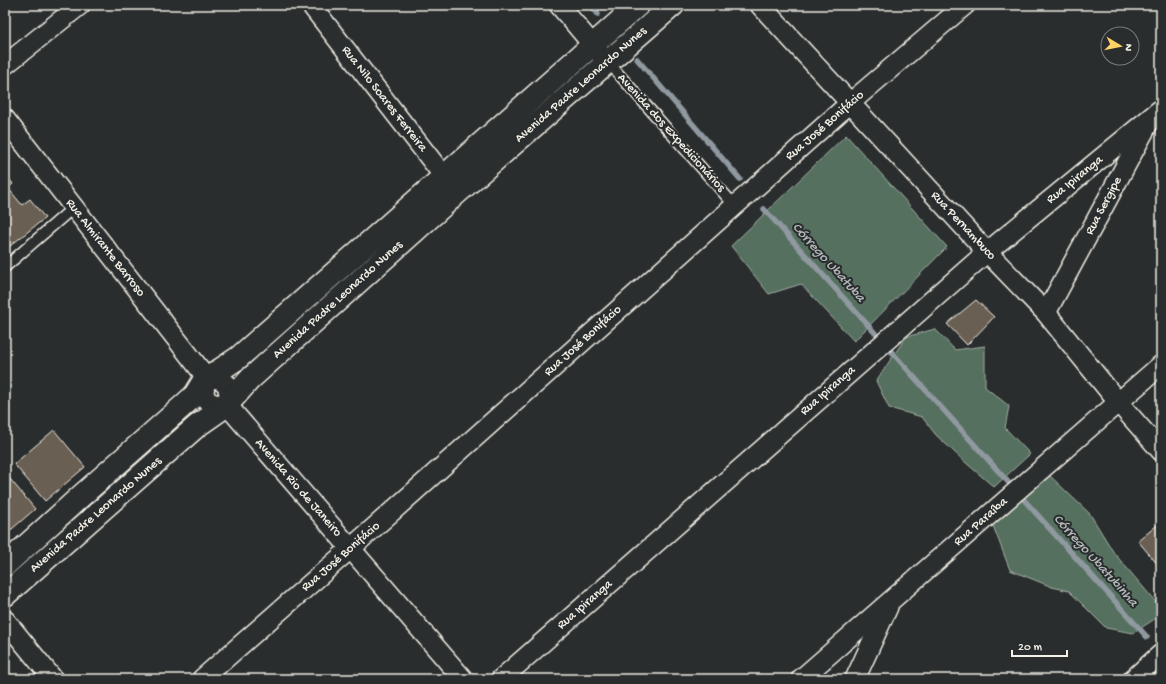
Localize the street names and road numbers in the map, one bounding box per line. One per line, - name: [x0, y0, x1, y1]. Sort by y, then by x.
- street label: Avenida Padre Leonardo Nunes: [512, 23, 651, 146]
- street label: Rua Nilo Soares Ferreira: [338, 43, 430, 156]
- street label: Avenida dos Expedicionários: [614, 71, 729, 196]
- street label: Rua José Bonifácio: [783, 88, 867, 164]
- street label: Rua Ipiranga: [1044, 152, 1107, 207]
- street label: Rua Sergipe: [1082, 174, 1126, 238]
- street label: Rua Pernambuco: [927, 189, 999, 264]
- street label: Rua Almirante Barroso: [62, 196, 148, 300]
- street label: Avenida Padre Leonardo Nunes: [270, 237, 407, 362]
- street label: Rua José Bonifácio: [541, 302, 625, 380]
- street label: Rua Ipiranga: [797, 362, 859, 419]
- street label: Avenida Rio de Janeiro: [251, 436, 345, 540]
- street label: Avenida Padre Leonardo Nunes: [27, 453, 166, 576]
- street label: Rua Paraíba: [951, 494, 1012, 549]
- street label: Rua José Bonifácio: [299, 519, 383, 595]
- street label: Rua Ipiranga: [554, 576, 616, 633]

